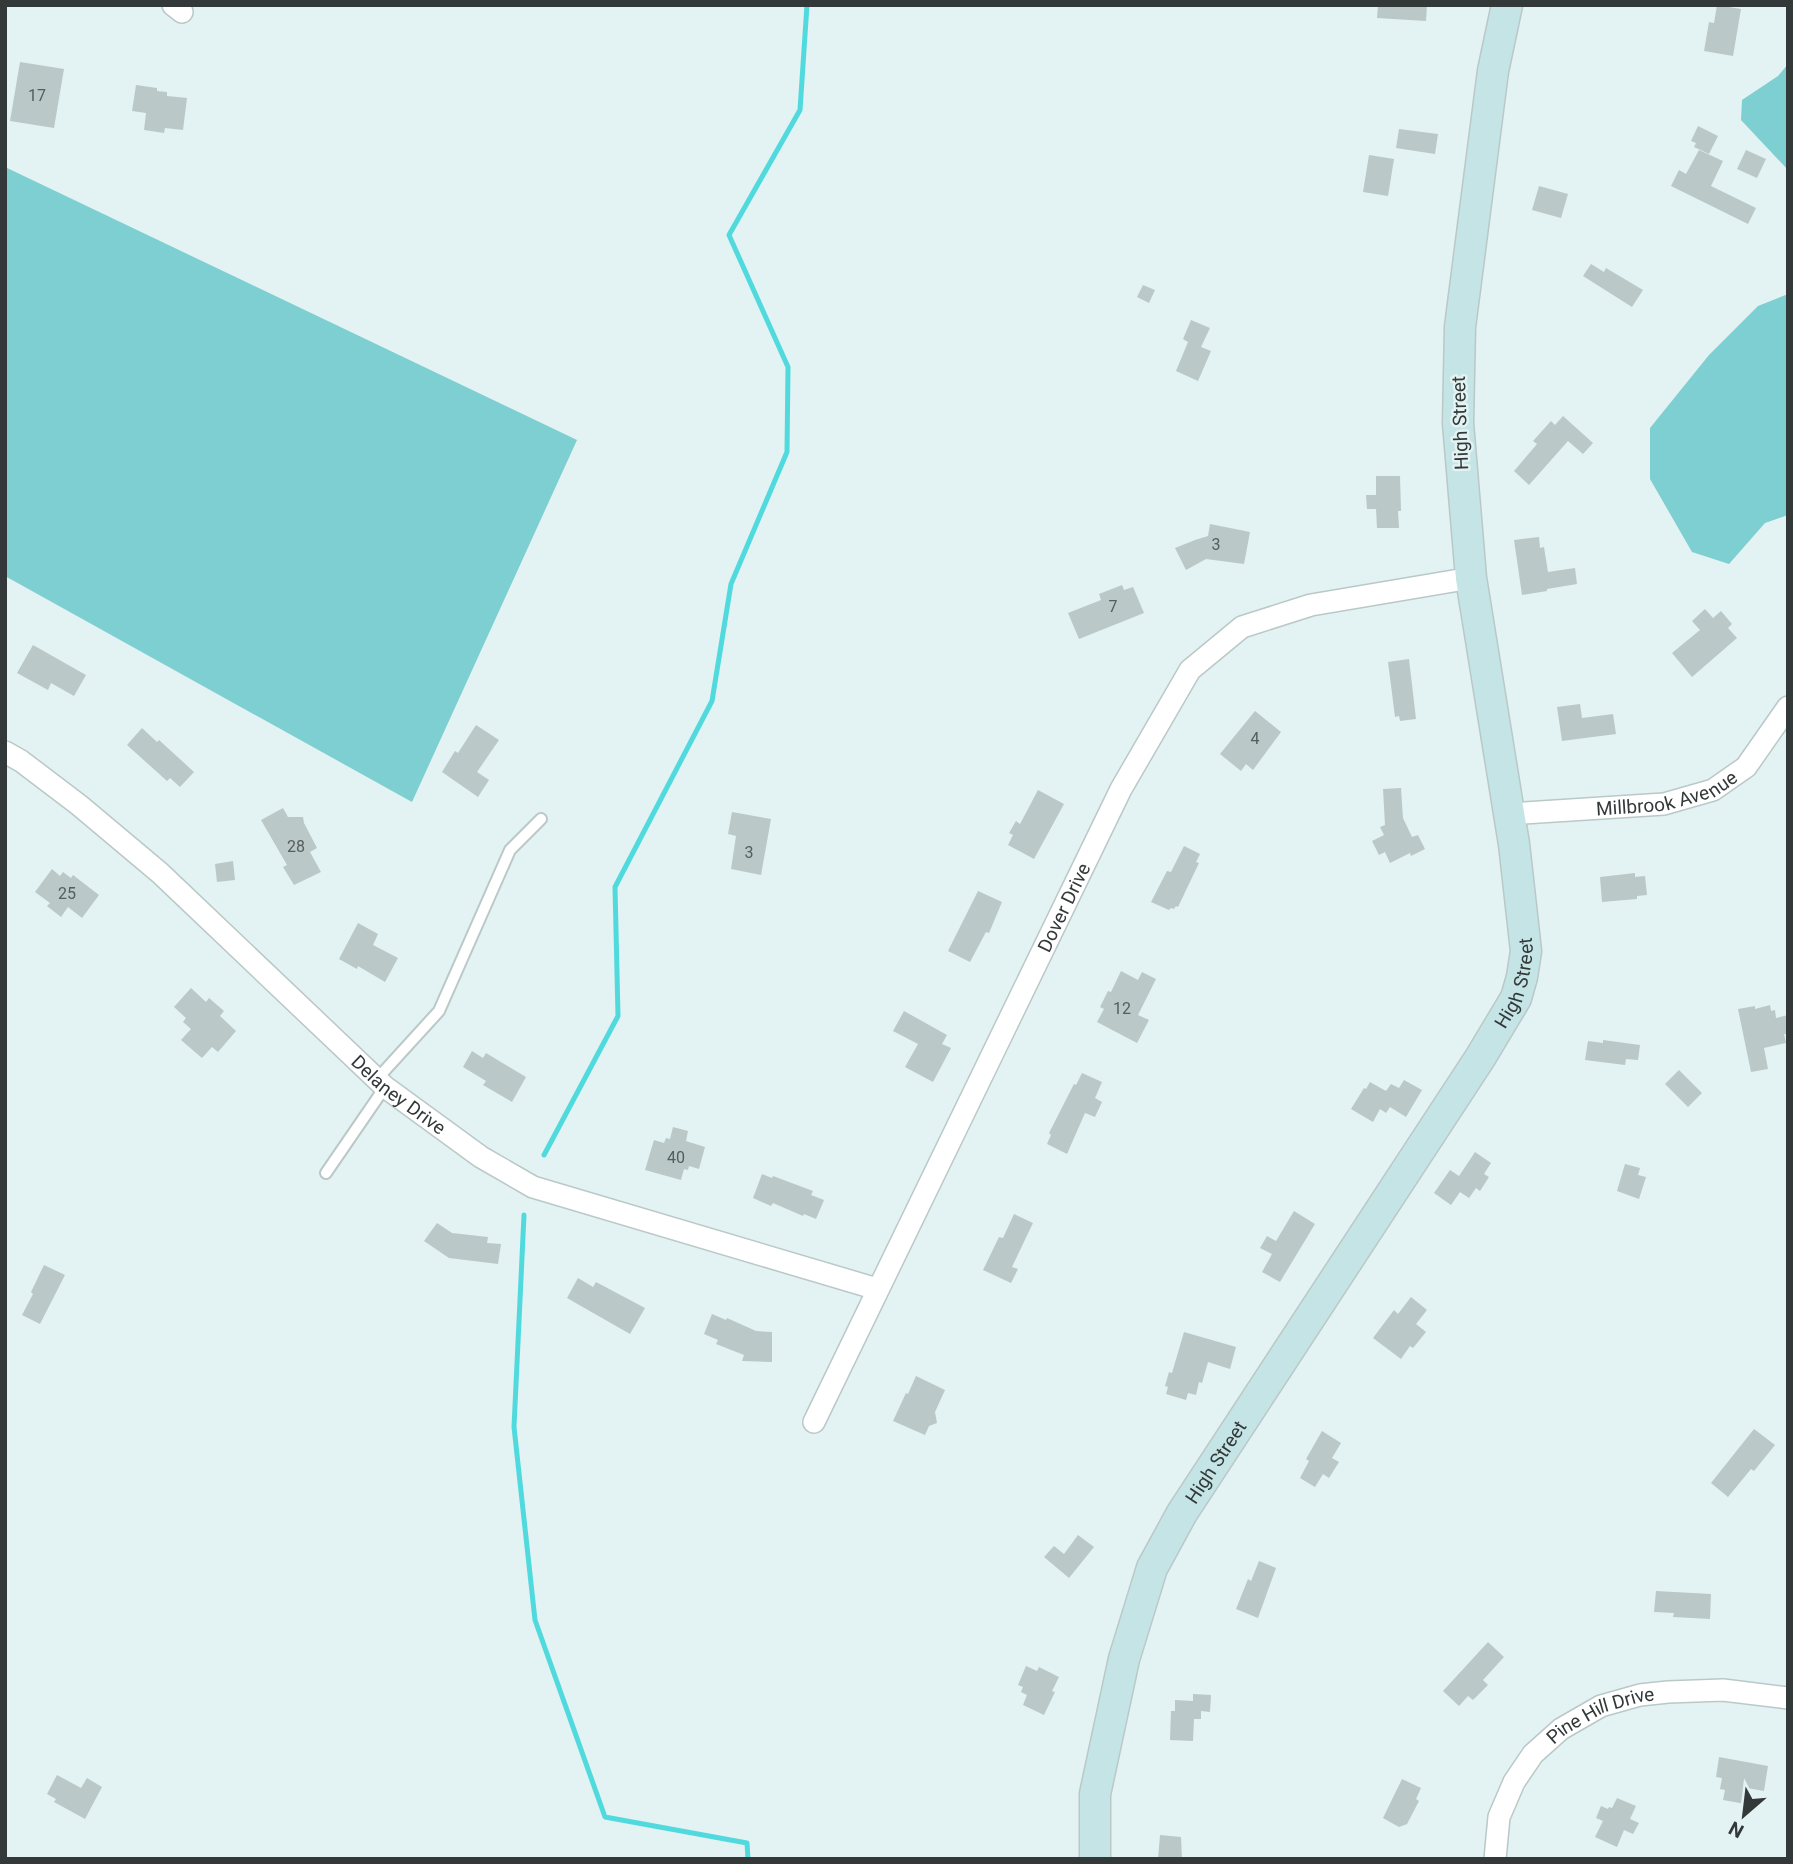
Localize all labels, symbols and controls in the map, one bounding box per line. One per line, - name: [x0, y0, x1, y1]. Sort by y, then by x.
- house number: 17: [28, 86, 46, 105]
- street label: High Street: [1447, 376, 1473, 470]
- house number: 3: [1212, 535, 1221, 554]
- house number: 7: [1109, 597, 1118, 616]
- house number: 4: [1251, 729, 1260, 748]
- street label: Millbrook Avenue: [1595, 765, 1741, 820]
- house number: 28: [287, 837, 305, 856]
- house number: 3: [745, 843, 754, 862]
- street label: Dover Drive: [1032, 859, 1095, 956]
- house number: 25: [58, 884, 76, 903]
- street label: High Street: [1489, 937, 1538, 1032]
- house number: 12: [1113, 999, 1131, 1018]
- street label: Delaney Drive: [347, 1050, 451, 1139]
- house number: 40: [667, 1148, 685, 1167]
- street label: High Street: [1180, 1416, 1251, 1508]
- street label: Pine Hill Drive: [1541, 1682, 1655, 1748]
- north arrow: [1709, 1780, 1779, 1850]
- text: N: [1725, 1816, 1748, 1843]

